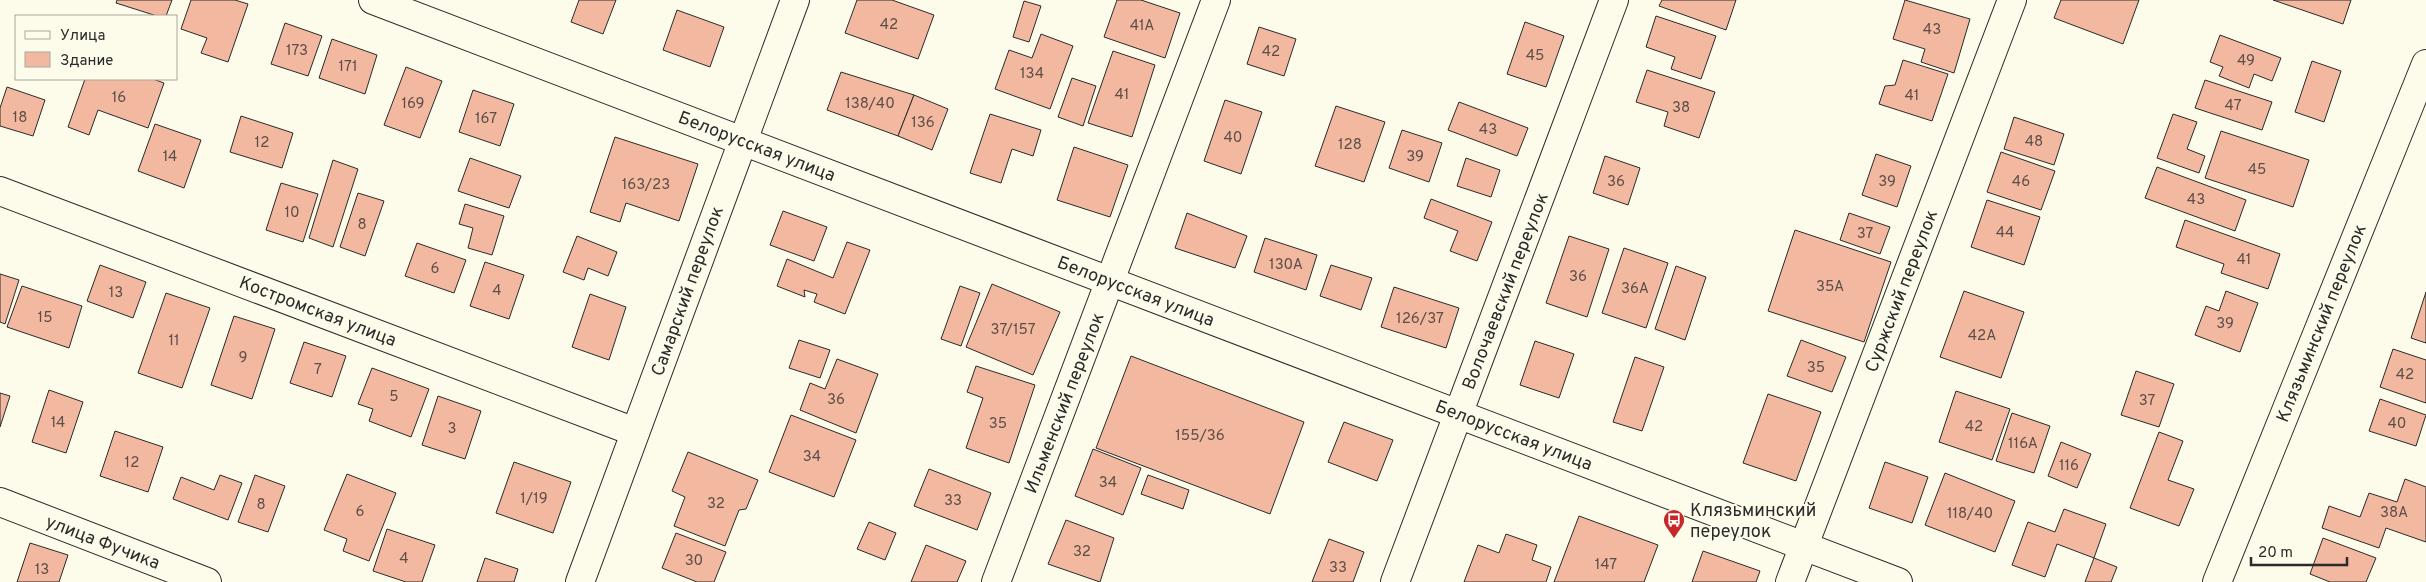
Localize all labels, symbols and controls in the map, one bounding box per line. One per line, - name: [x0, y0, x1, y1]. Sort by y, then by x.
- legend: [15, 15, 178, 80]
- house number: 42: [880, 16, 898, 35]
- house number: 41А: [1130, 17, 1154, 36]
- house number: 43: [1923, 21, 1941, 40]
- text: Улица: [60, 27, 105, 46]
- house number: 173: [286, 42, 308, 61]
- house number: 42: [1262, 43, 1280, 62]
- house number: 45: [1526, 47, 1544, 66]
- text: Здание: [60, 52, 113, 71]
- house number: 49: [2237, 52, 2255, 71]
- house number: 171: [338, 58, 358, 77]
- house number: 134: [1020, 65, 1044, 84]
- house number: 41: [1115, 86, 1129, 105]
- house number: 41: [1905, 87, 1919, 106]
- house number: 16: [112, 89, 126, 108]
- house number: 169: [402, 95, 424, 114]
- house number: 138/40: [845, 95, 895, 114]
- house number: 47: [2225, 97, 2242, 116]
- house number: 38: [1672, 99, 1690, 118]
- street label: Белорусская улица: [675, 107, 838, 188]
- house number: 18: [13, 109, 27, 128]
- house number: 167: [475, 110, 497, 129]
- house number: 136: [911, 114, 935, 133]
- house number: 43: [1479, 121, 1497, 140]
- house number: 40: [1224, 129, 1242, 148]
- house number: 48: [2025, 133, 2043, 152]
- house number: 12: [255, 134, 269, 153]
- house number: 128: [1338, 136, 1362, 155]
- house number: 14: [163, 148, 177, 167]
- house number: 39: [1406, 148, 1424, 167]
- house number: 45: [2248, 161, 2266, 180]
- house number: 36: [1607, 173, 1625, 192]
- house number: 39: [1878, 173, 1896, 192]
- house number: 46: [2012, 173, 2030, 192]
- house number: 163/23: [622, 176, 670, 195]
- street label: Волочаевский переулок: [1458, 190, 1555, 393]
- house number: 43: [2187, 191, 2205, 210]
- street label: Самарский переулок: [647, 203, 730, 380]
- house number: 10: [284, 204, 300, 223]
- street label: Суржский переулок: [1861, 207, 1944, 376]
- house number: 8: [357, 216, 367, 235]
- street label: Клязьминский переулок: [2272, 221, 2373, 426]
- house number: 44: [1996, 224, 2014, 243]
- house number: 37: [1857, 225, 1874, 244]
- house number: 41: [2237, 251, 2251, 270]
- street label: Белорусская улица: [1054, 252, 1217, 333]
- house number: 130А: [1269, 256, 1303, 275]
- house number: 6: [431, 260, 440, 279]
- house number: 36: [1569, 268, 1587, 287]
- street label: Костромская улица: [236, 272, 399, 353]
- house number: 35А: [1816, 278, 1844, 297]
- house number: 36А: [1621, 280, 1649, 299]
- house number: 4: [492, 282, 502, 301]
- house number: 13: [109, 284, 123, 303]
- house number: 15: [38, 309, 52, 328]
- street label: Ильменский переулок: [1020, 310, 1111, 497]
- house number: 126/37: [1396, 310, 1444, 329]
- house number: 39: [2216, 315, 2234, 334]
- house number: 37/157: [991, 321, 1036, 340]
- house number: 42А: [1968, 327, 1996, 346]
- house number: 11: [168, 332, 180, 351]
- house number: 9: [239, 349, 247, 368]
- house number: 35: [1807, 359, 1825, 378]
- house number: 7: [314, 361, 322, 380]
- house number: 42: [2396, 366, 2414, 385]
- house number: 5: [389, 388, 399, 407]
- house number: 36: [827, 391, 845, 410]
- house number: 37: [2139, 392, 2156, 411]
- street label: Белорусская улица: [1432, 396, 1595, 477]
- house number: 14: [51, 414, 65, 433]
- house number: 35: [989, 415, 1007, 434]
- house number: 40: [2388, 415, 2406, 434]
- house number: 42: [1965, 418, 1983, 437]
- house number: 3: [447, 420, 457, 439]
- house number: 155/36: [1175, 427, 1225, 446]
- house number: 116А: [2008, 435, 2038, 454]
- house number: 34: [803, 448, 821, 467]
- house number: 12: [125, 454, 139, 473]
- house number: 116: [2059, 457, 2079, 476]
- house number: 34: [1099, 474, 1117, 493]
- house number: 1/19: [520, 490, 548, 509]
- house number: 33: [944, 492, 962, 511]
- house number: 32: [707, 495, 725, 514]
- house number: 8: [256, 496, 266, 515]
- place label: Клязьминский переулок: [1690, 500, 1816, 544]
- house number: 6: [356, 503, 365, 522]
- house number: 38А: [2380, 504, 2408, 523]
- house number: 118/40: [1947, 505, 1993, 524]
- bus stop icon: Клязьминский переулок: [1662, 508, 1686, 539]
- street label: улица Фучика: [42, 511, 163, 576]
- scale bar: [2251, 534, 2347, 566]
- house number: 32: [1073, 543, 1091, 562]
- text: 20 m: [2258, 544, 2293, 563]
- house number: 4: [399, 550, 409, 569]
- house number: 30: [685, 552, 703, 571]
- house number: 147: [1595, 556, 1617, 575]
- house number: 33: [1329, 559, 1347, 578]
- house number: 13: [35, 561, 49, 580]

